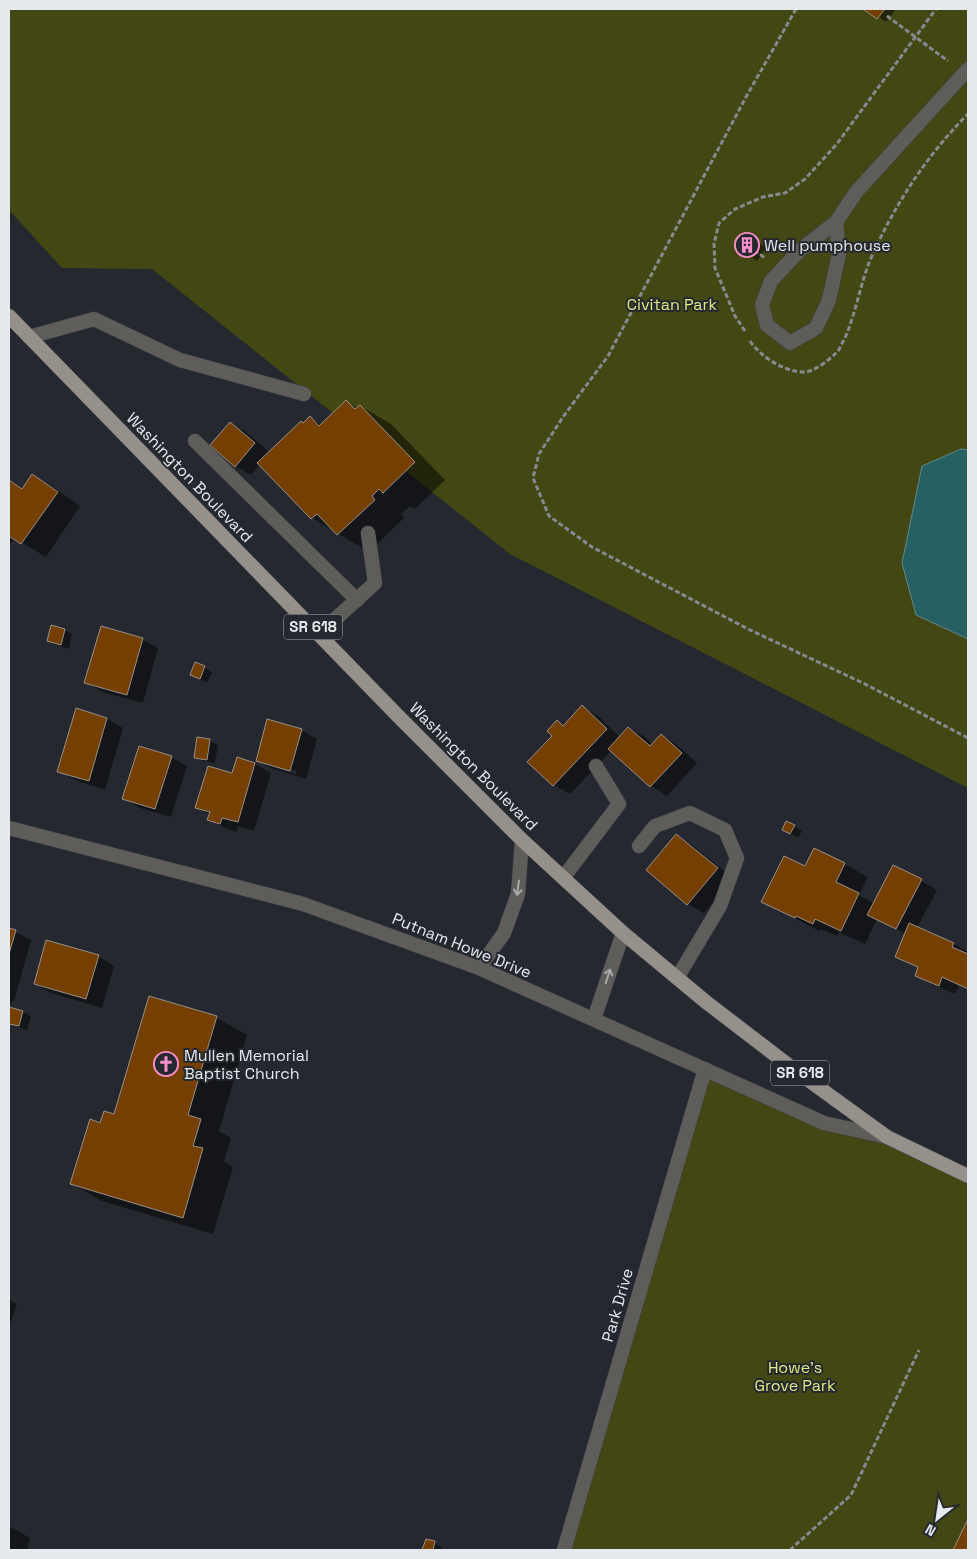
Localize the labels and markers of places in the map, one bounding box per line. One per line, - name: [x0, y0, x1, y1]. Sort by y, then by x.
- building icon: Well pumphouse: [734, 232, 760, 258]
- place label: Well pumphouse: [764, 235, 891, 256]
- place label: Mullen Memorial Baptist Church: [184, 1045, 309, 1084]
- church icon: Mullen Memorial Baptist Church: [153, 1051, 179, 1077]

